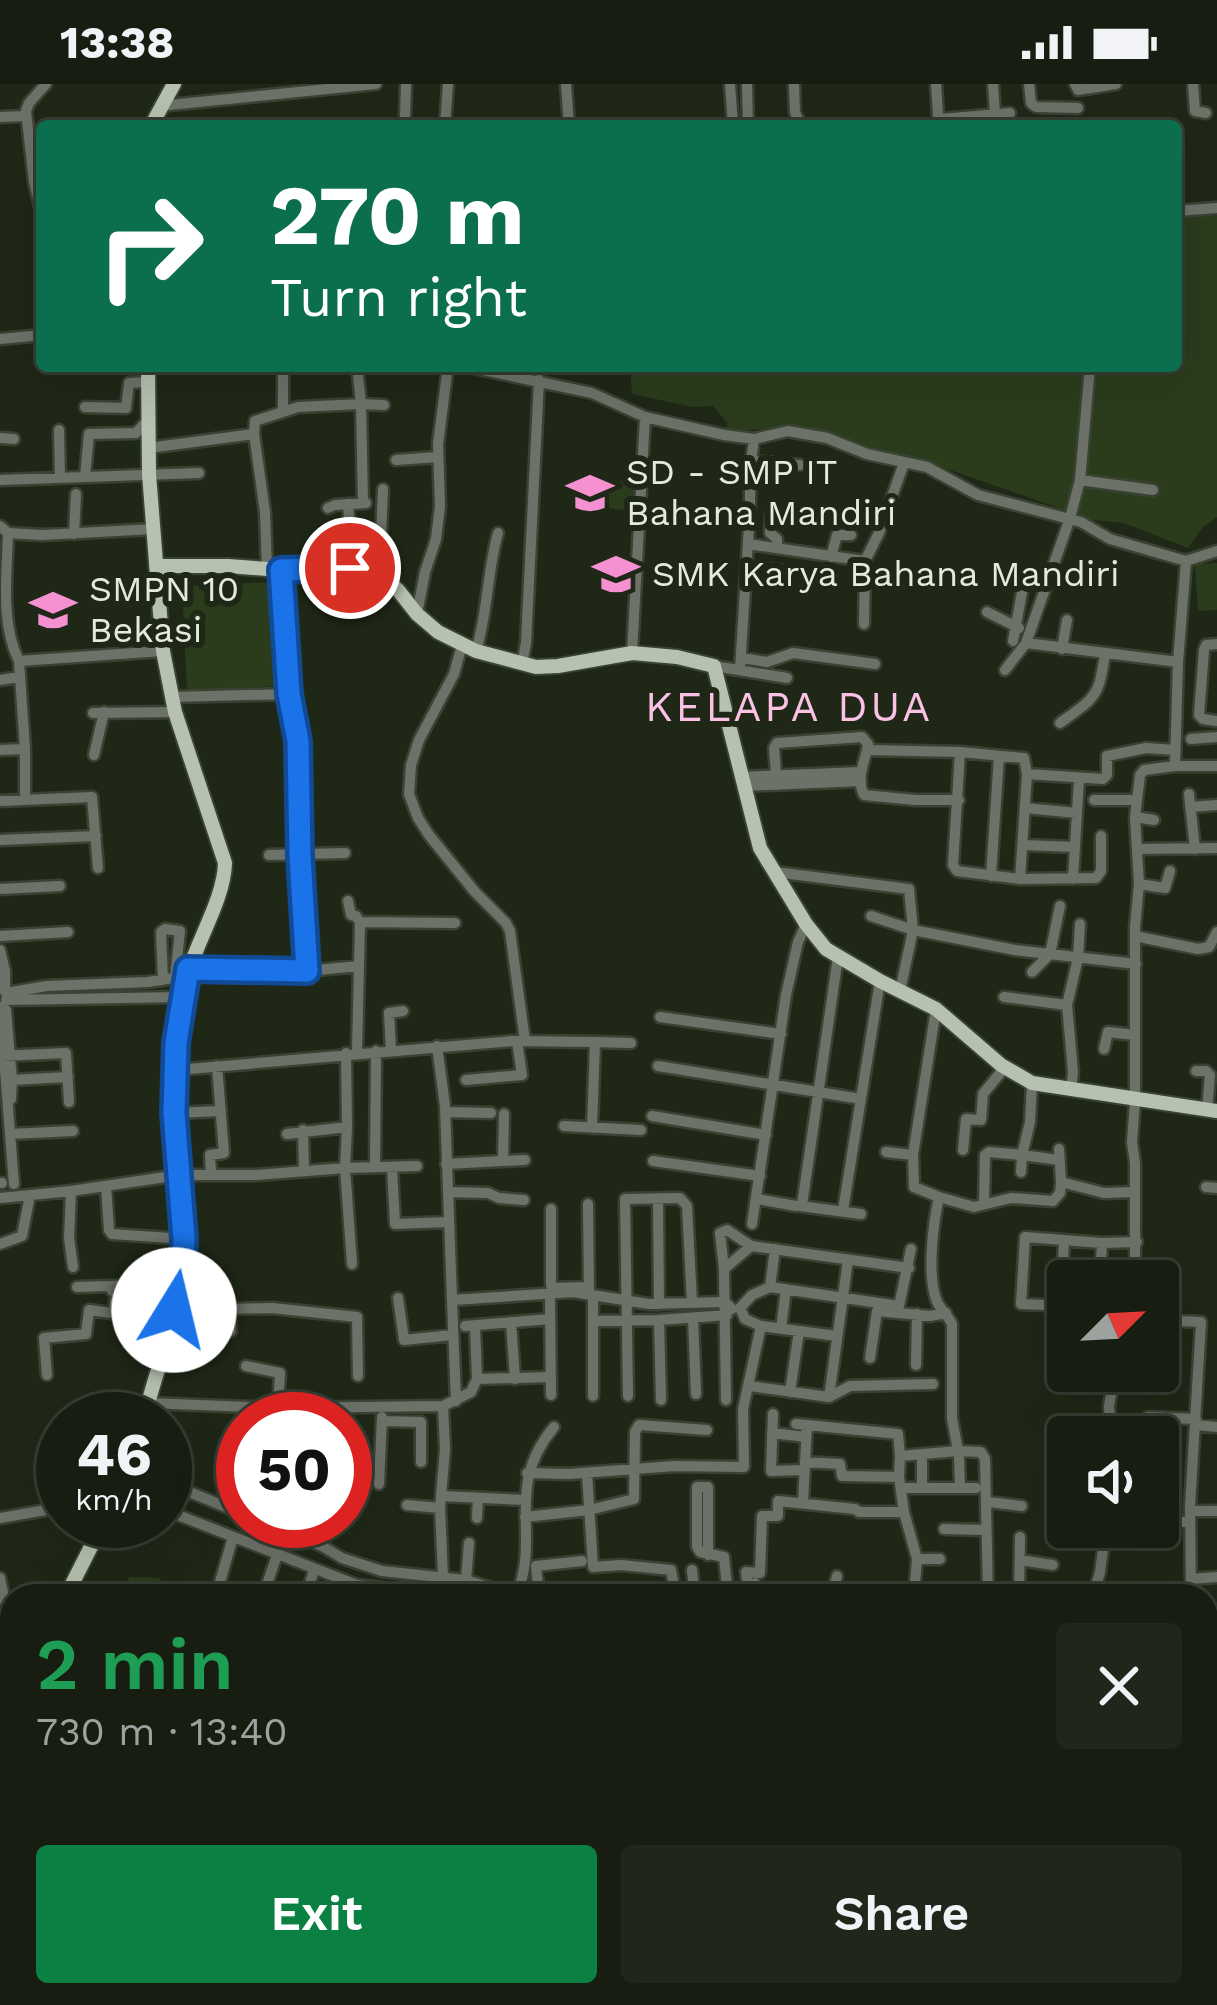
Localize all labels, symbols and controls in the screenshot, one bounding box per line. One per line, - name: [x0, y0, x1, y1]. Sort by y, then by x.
- text: 13:38: [60, 16, 175, 69]
- text: 270 m: [270, 166, 525, 264]
- icon: right: [72, 168, 228, 324]
- text: Turn right: [270, 266, 527, 329]
- place label: SD - SMP IT Bahana Mandiri: [626, 451, 896, 534]
- school or university icon: SD - SMP IT Bahana Mandiri: [565, 468, 615, 518]
- pin: [299, 517, 401, 619]
- icon: arrive: [317, 535, 383, 601]
- school or university icon: SMK Karya Bahana Mandiri: [591, 549, 641, 599]
- place label: SMK Karya Bahana Mandiri: [652, 553, 1120, 595]
- place label: SMPN 10 Bekasi: [89, 568, 239, 651]
- school or university icon: SMPN 10 Bekasi: [28, 585, 78, 635]
- district label: KELAPA DUA: [645, 682, 933, 731]
- position arrow: [111, 1247, 237, 1373]
- north arrow: [1047, 1260, 1179, 1392]
- map controls: [1047, 1260, 1179, 1548]
- speed limit sign: 50: [216, 1392, 372, 1548]
- button: sound: [1047, 1416, 1179, 1548]
- text: 46: [76, 1419, 152, 1490]
- text: km/h: [75, 1482, 153, 1517]
- text: 2 min: [36, 1622, 234, 1706]
- button: close: [1056, 1623, 1182, 1749]
- text: 730 m · 13:40: [36, 1709, 288, 1754]
- button: Exit: [36, 1845, 597, 1983]
- button: Share: [621, 1845, 1182, 1983]

